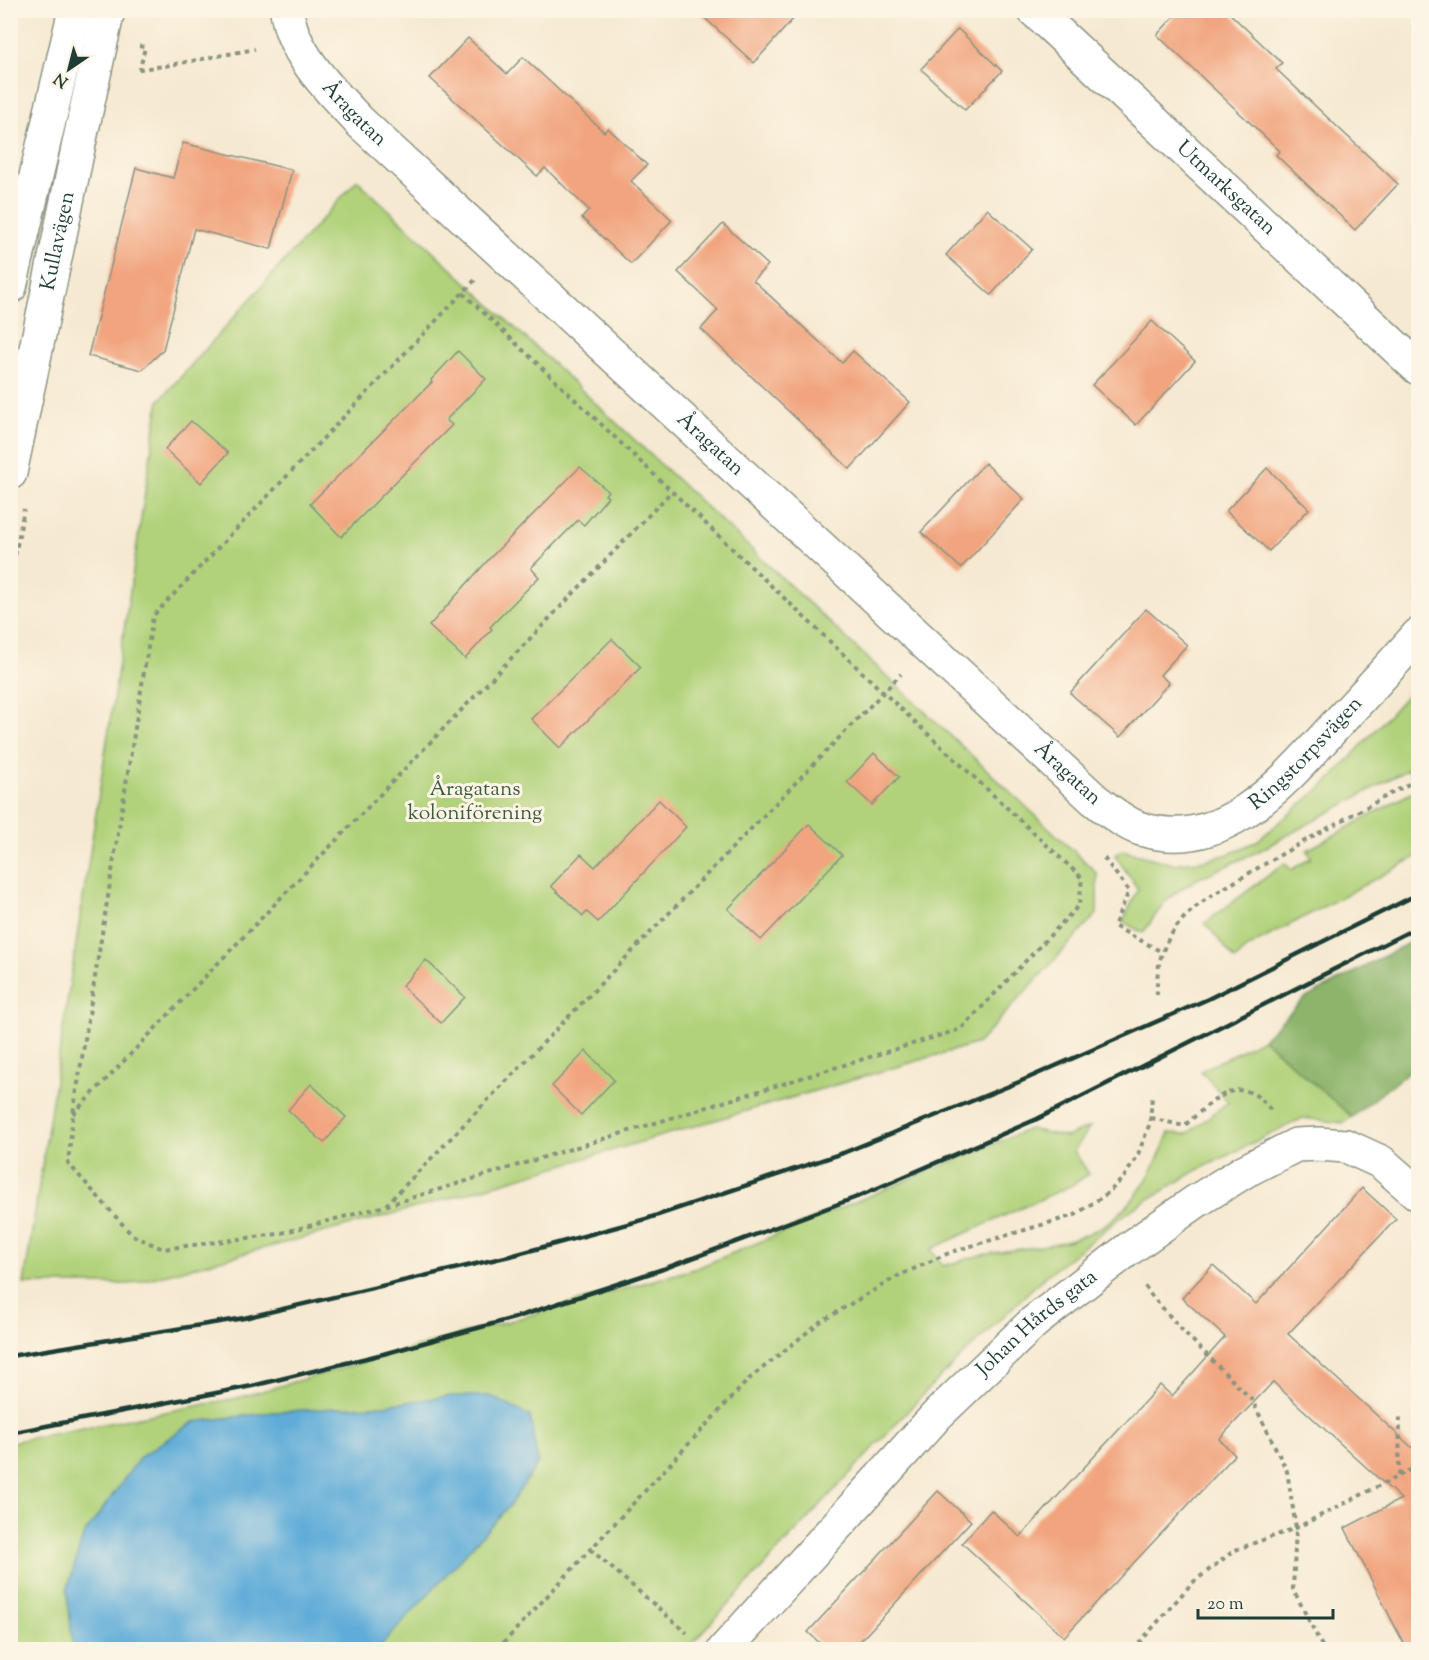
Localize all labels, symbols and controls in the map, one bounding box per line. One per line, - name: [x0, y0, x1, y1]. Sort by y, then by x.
- north arrow: [39, 39, 99, 99]
- text: N: [50, 66, 74, 92]
- street label: Åragatan: [314, 74, 393, 154]
- street label: Utmarksgatan: [1169, 134, 1283, 243]
- street label: Kullavägen: [34, 189, 84, 293]
- street label: Åragatan: [669, 406, 750, 484]
- street label: Ringstorpsvägen: [1243, 690, 1370, 818]
- street label: Åragatan: [1026, 735, 1108, 813]
- park label: Åragatans koloniförening: [408, 775, 542, 829]
- street label: Johan Hårds gata: [969, 1263, 1105, 1385]
- scale bar: [1198, 1582, 1333, 1620]
- text: 20 m: [1207, 1592, 1244, 1618]

